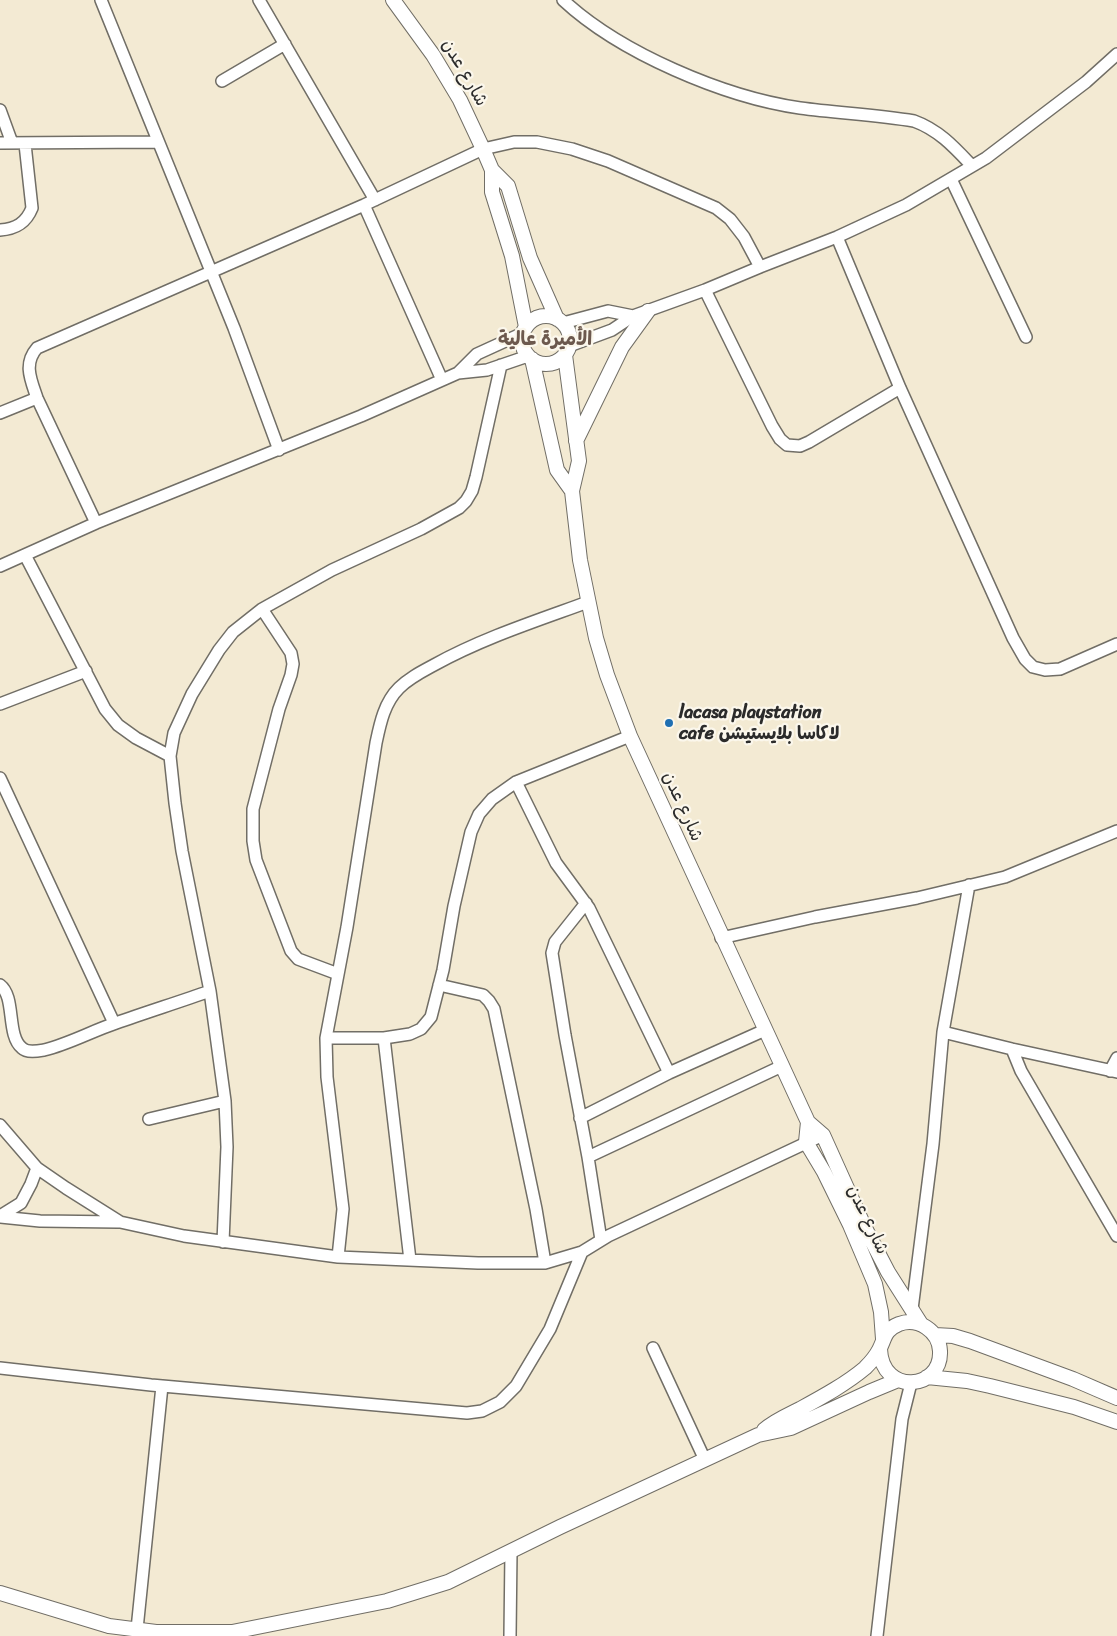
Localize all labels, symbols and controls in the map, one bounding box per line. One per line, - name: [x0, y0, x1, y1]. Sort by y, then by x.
- street label: شارع عدن: [436, 36, 492, 110]
- district label: الأميرة عالية: [498, 329, 592, 351]
- place label: lacasa playstation cafe لاكاسا بلايستيشن: [679, 702, 839, 744]
- marker: lacasa playstation cafe لاكاسا بلايستيشن: [663, 717, 675, 729]
- street label: شارع عدن: [657, 769, 707, 845]
- street label: شارع عدن: [842, 1182, 892, 1258]

